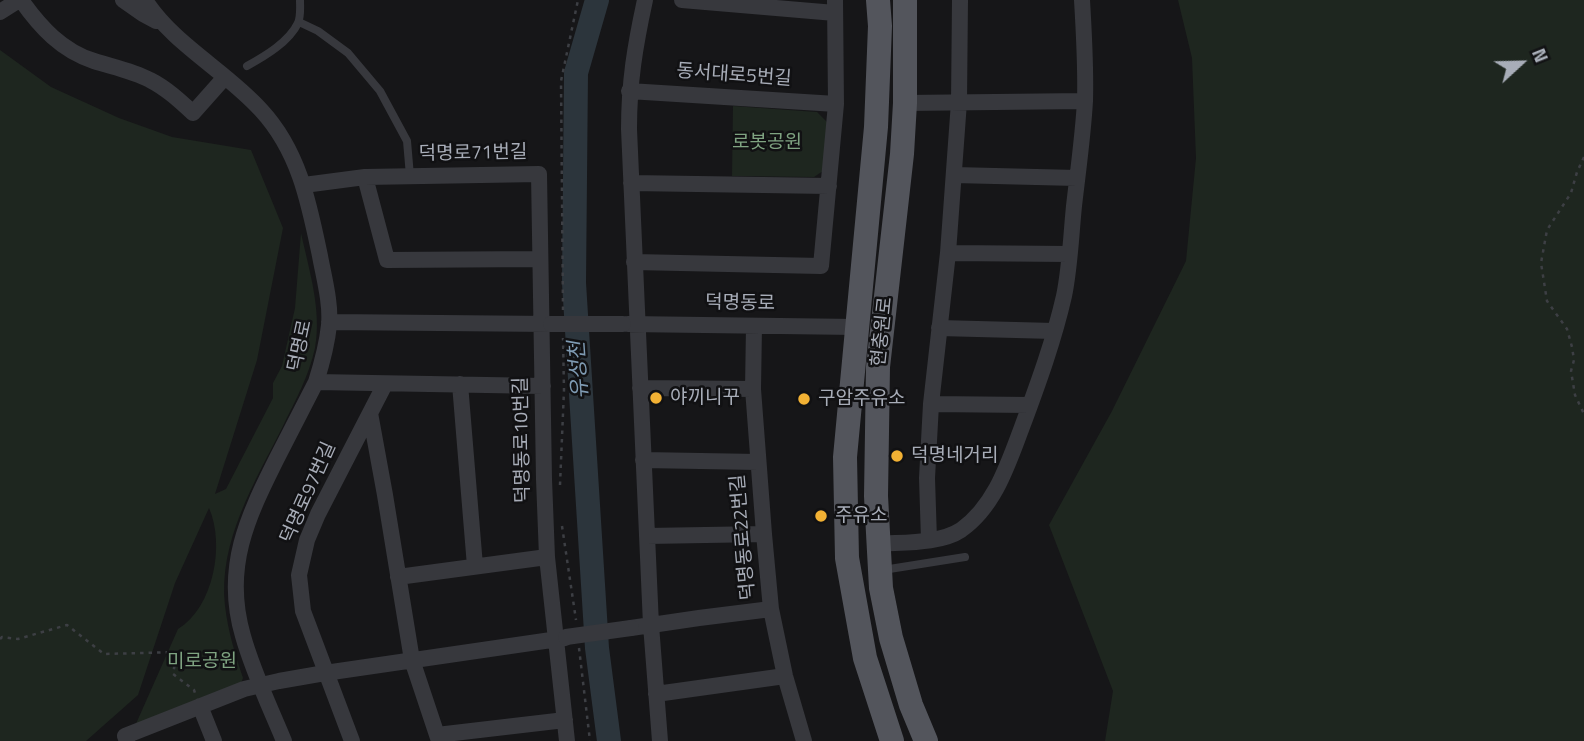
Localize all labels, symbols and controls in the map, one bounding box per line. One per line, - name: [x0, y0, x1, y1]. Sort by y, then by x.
- north arrow: [1486, 28, 1556, 98]
- text: N: [1525, 43, 1557, 66]
- street label: 동서대로5번길: [676, 61, 792, 91]
- park label: 로봇공원: [732, 132, 802, 154]
- street label: 덕명로71번길: [418, 142, 528, 166]
- street label: 덕명동로: [705, 292, 775, 316]
- street label: 현충원로: [868, 296, 898, 368]
- street label: 덕명로: [284, 318, 318, 374]
- water label: 유성천: [565, 340, 595, 400]
- street label: 덕명동로10번길: [511, 377, 535, 503]
- place label: 야끼니꾸: [670, 387, 740, 409]
- place label: 구암주유소: [818, 388, 905, 410]
- marker: 야끼니꾸: [648, 390, 664, 406]
- marker: 구암주유소: [796, 391, 812, 407]
- street label: 덕명로97번길: [276, 439, 342, 547]
- place label: 덕명네거리: [911, 445, 998, 467]
- marker: 덕명네거리: [889, 448, 905, 464]
- street label: 덕명동로22번길: [727, 473, 761, 601]
- place label: 주유소: [835, 505, 887, 527]
- marker: 주유소: [813, 508, 829, 524]
- park label: 미로공원: [167, 651, 237, 673]

